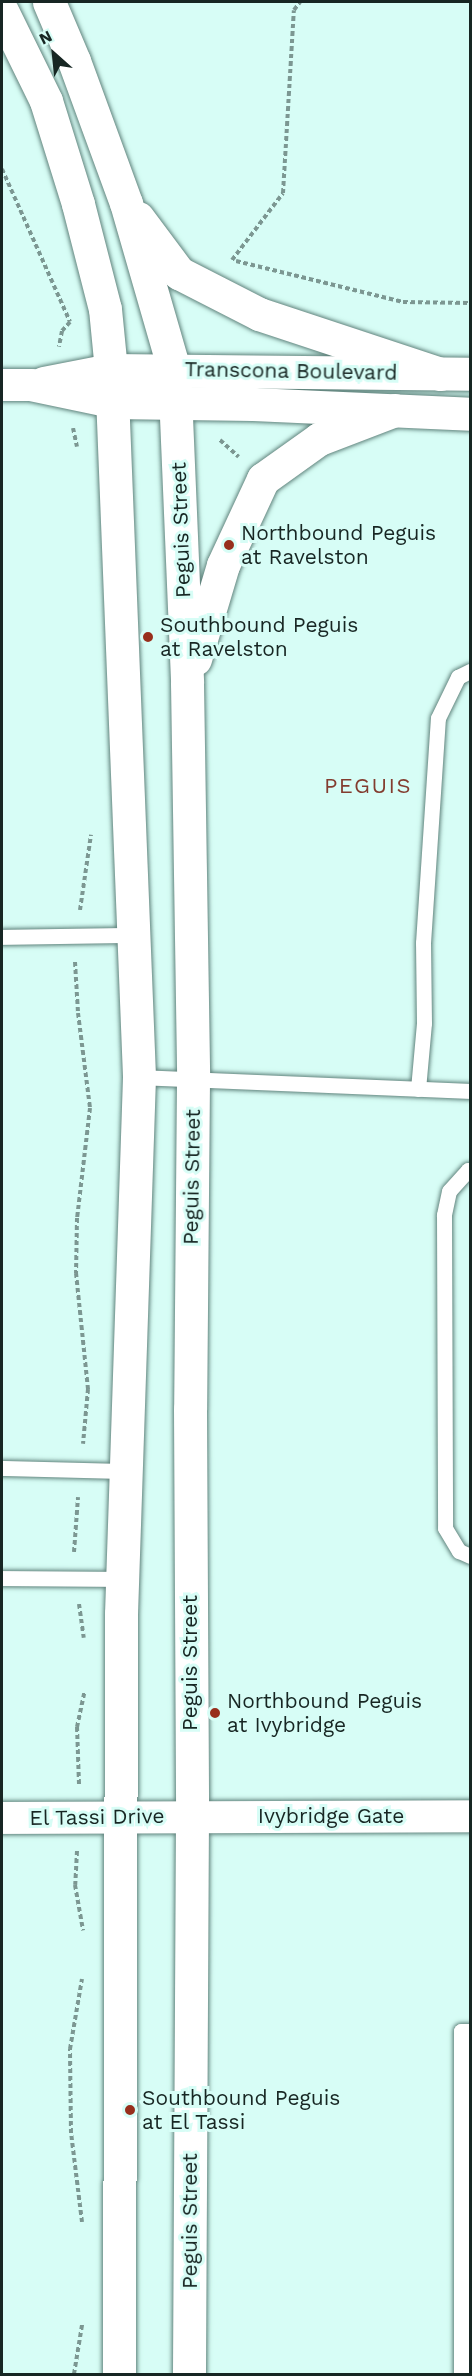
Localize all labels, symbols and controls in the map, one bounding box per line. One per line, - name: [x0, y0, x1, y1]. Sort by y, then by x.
- north arrow: [24, 24, 84, 84]
- text: N: [36, 26, 55, 49]
- street label: Transcona Boulevard: [184, 357, 398, 385]
- street label: Peguis Street: [166, 462, 196, 598]
- place label: Northbound Peguis at Ravelston: [241, 520, 436, 570]
- marker: Northbound Peguis at Ravelston: [222, 538, 236, 552]
- place label: Southbound Peguis at Ravelston: [160, 612, 358, 662]
- marker: Southbound Peguis at Ravelston: [141, 630, 155, 644]
- district label: PEGUIS: [324, 773, 412, 799]
- street label: Peguis Street: [178, 1109, 206, 1245]
- street label: Peguis Street: [177, 1595, 203, 1731]
- place label: Northbound Peguis at Ivybridge: [227, 1688, 422, 1738]
- marker: Northbound Peguis at Ivybridge: [208, 1706, 222, 1720]
- street label: El Tassi Drive: [29, 1803, 165, 1831]
- street label: Ivybridge Gate: [258, 1803, 404, 1829]
- place label: Southbound Peguis at El Tassi: [142, 2085, 340, 2135]
- marker: Southbound Peguis at El Tassi: [123, 2103, 137, 2117]
- street label: Peguis Street: [177, 2153, 203, 2289]

